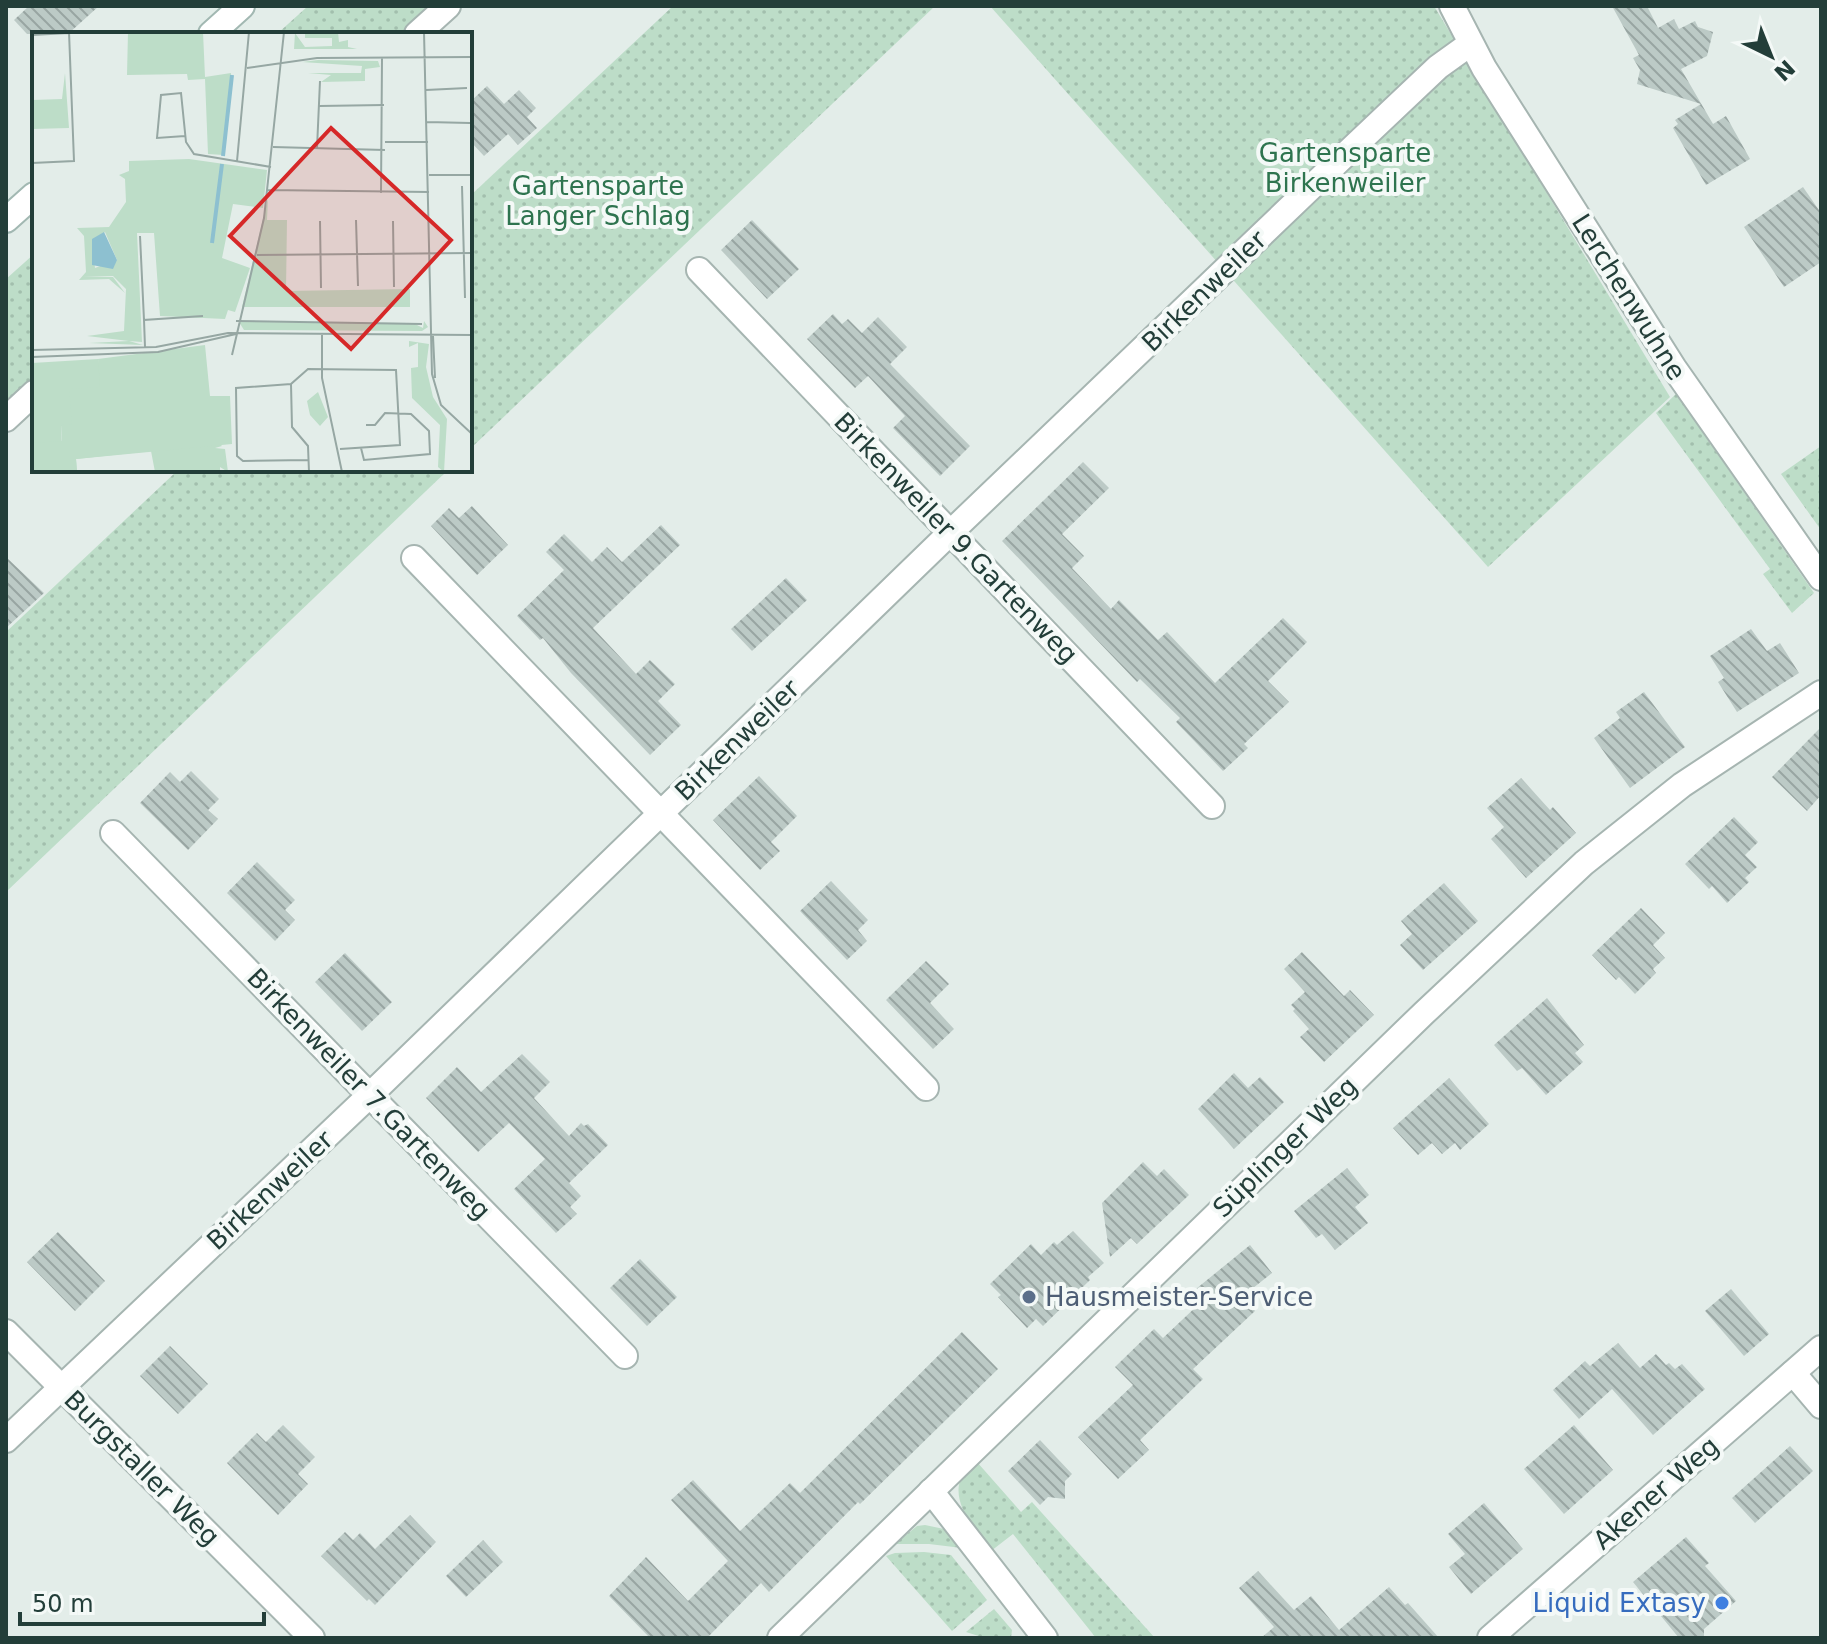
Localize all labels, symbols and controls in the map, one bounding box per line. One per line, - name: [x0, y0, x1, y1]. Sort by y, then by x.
- north arrow: [1731, 16, 1811, 96]
- inset map: [32, 32, 472, 472]
- text: N: [1769, 55, 1800, 86]
- park label: Gartensparte Birkenweiler: [1259, 138, 1431, 198]
- park label: Gartensparte Langer Schlag: [505, 171, 691, 231]
- street label: Lerchenwuhne: [1566, 208, 1692, 386]
- street label: Birkenweiler: [1136, 224, 1272, 358]
- street label: Birkenweiler 9.Gartenweg: [828, 406, 1084, 670]
- street label: Birkenweiler: [669, 673, 805, 807]
- street label: Birkenweiler 7.Gartenweg: [241, 962, 497, 1226]
- street label: Süplinger Weg: [1207, 1071, 1363, 1223]
- street label: Birkenweiler: [201, 1124, 339, 1256]
- place label: Hausmeister-Service: [1045, 1282, 1313, 1312]
- marker: Hausmeister-Service: [1020, 1288, 1038, 1306]
- street label: Burgstaller Weg: [58, 1384, 226, 1552]
- street label: Akener Weg: [1587, 1430, 1725, 1556]
- scale bar: [20, 1576, 264, 1626]
- place label: Liquid Extasy: [1532, 1588, 1706, 1618]
- text: 50 m: [32, 1590, 94, 1618]
- marker: Liquid Extasy: [1713, 1594, 1731, 1612]

